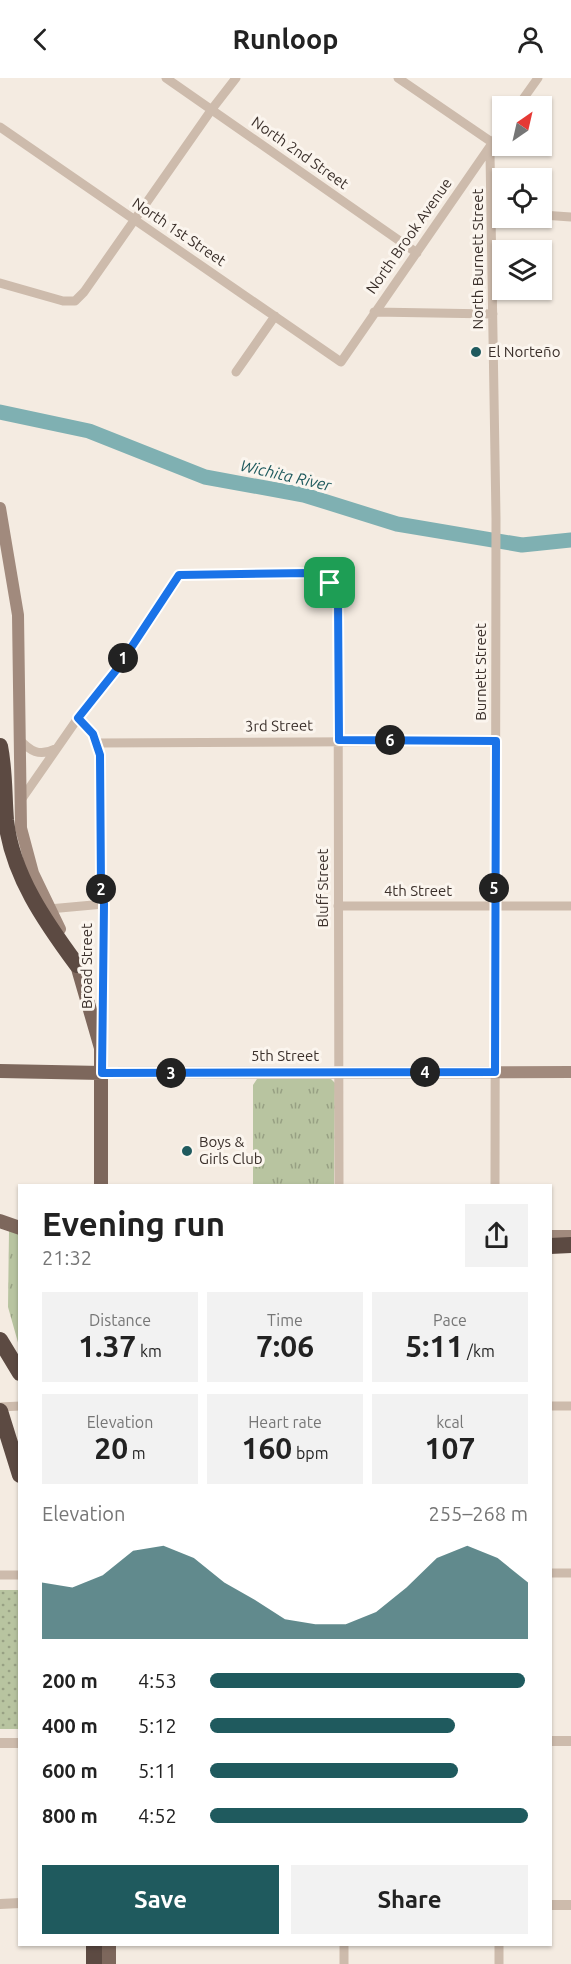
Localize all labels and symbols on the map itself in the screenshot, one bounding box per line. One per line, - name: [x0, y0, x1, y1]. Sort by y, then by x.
- north arrow: [492, 96, 552, 156]
- street label: North 2nd Street: [249, 113, 352, 192]
- street label: North Brook Avenue: [362, 175, 455, 297]
- street label: North Burnett Street: [469, 189, 486, 329]
- street label: North 1st Street: [129, 194, 229, 269]
- place label: El Norteño: [488, 343, 560, 360]
- marker: El Norteño: [469, 345, 483, 359]
- water label: Wichita River: [239, 456, 334, 494]
- pin: [304, 557, 355, 608]
- street label: Burnett Street: [472, 623, 489, 721]
- pin: 1: [108, 643, 138, 673]
- street label: 3rd Street: [245, 716, 313, 735]
- pin: 6: [375, 725, 405, 755]
- street label: Bluff Street: [314, 849, 331, 927]
- pin: 5: [479, 873, 509, 903]
- pin: 2: [86, 874, 116, 904]
- street label: 4th Street: [384, 882, 452, 899]
- street label: Broad Street: [78, 923, 95, 1009]
- street label: 5th Street: [251, 1047, 319, 1064]
- pin: 4: [410, 1057, 440, 1087]
- pin: 3: [156, 1058, 186, 1088]
- place label: Boys & Girls Club: [199, 1133, 263, 1167]
- marker: Boys & Girls Club: [180, 1144, 194, 1158]

